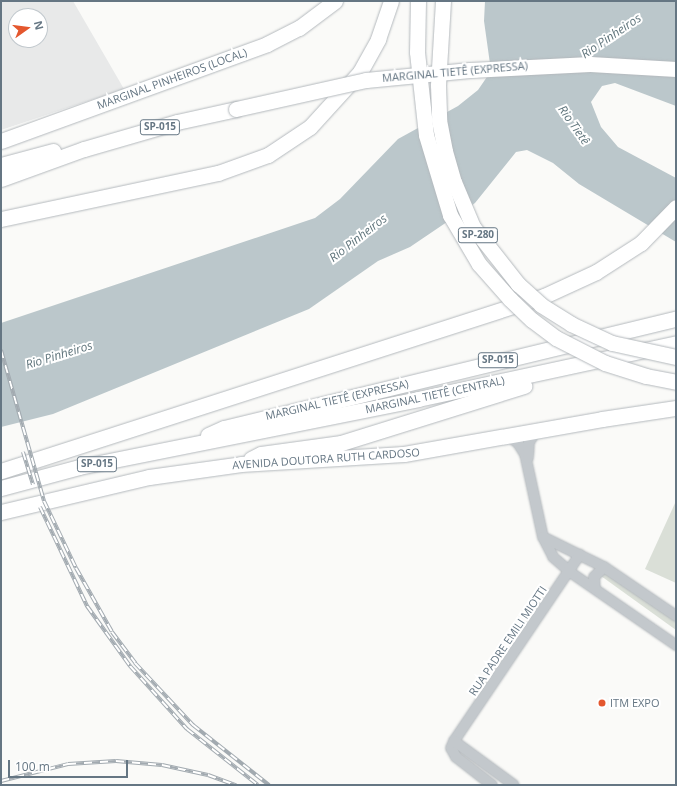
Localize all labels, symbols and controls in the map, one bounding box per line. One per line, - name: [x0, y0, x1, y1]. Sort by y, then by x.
- north arrow: [8, 8, 48, 48]
- water label: Rio Pinheiros: [578, 11, 644, 61]
- text: N: [31, 19, 48, 31]
- street label: MARGINAL PINHEIROS (LOCAL): [95, 46, 249, 112]
- street label: MARGINAL TIETÊ (EXPRESSA): [382, 59, 528, 85]
- water label: Rio Tietê: [555, 103, 593, 147]
- road number: SP-015: [139, 119, 181, 135]
- water label: Rio Pinheiros: [326, 211, 390, 265]
- road number: SP-280: [457, 227, 499, 243]
- water label: Rio Pinheiros: [24, 338, 94, 372]
- road number: SP-015: [477, 352, 519, 368]
- street label: MARGINAL TIETÊ (CENTRAL): [364, 374, 506, 416]
- street label: MARGINAL TIETÊ (EXPRESSA): [264, 377, 410, 423]
- street label: AVENIDA DOUTORA RUTH CARDOSO: [232, 446, 420, 472]
- road number: SP-015: [76, 456, 118, 472]
- street label: RUA PADRE EMILI MIOTTI: [466, 584, 550, 698]
- place label: ITM EXPO: [610, 696, 660, 710]
- marker: ITM EXPO: [597, 698, 607, 708]
- scale bar: [10, 752, 130, 778]
- text: 100 m: [15, 758, 50, 775]

